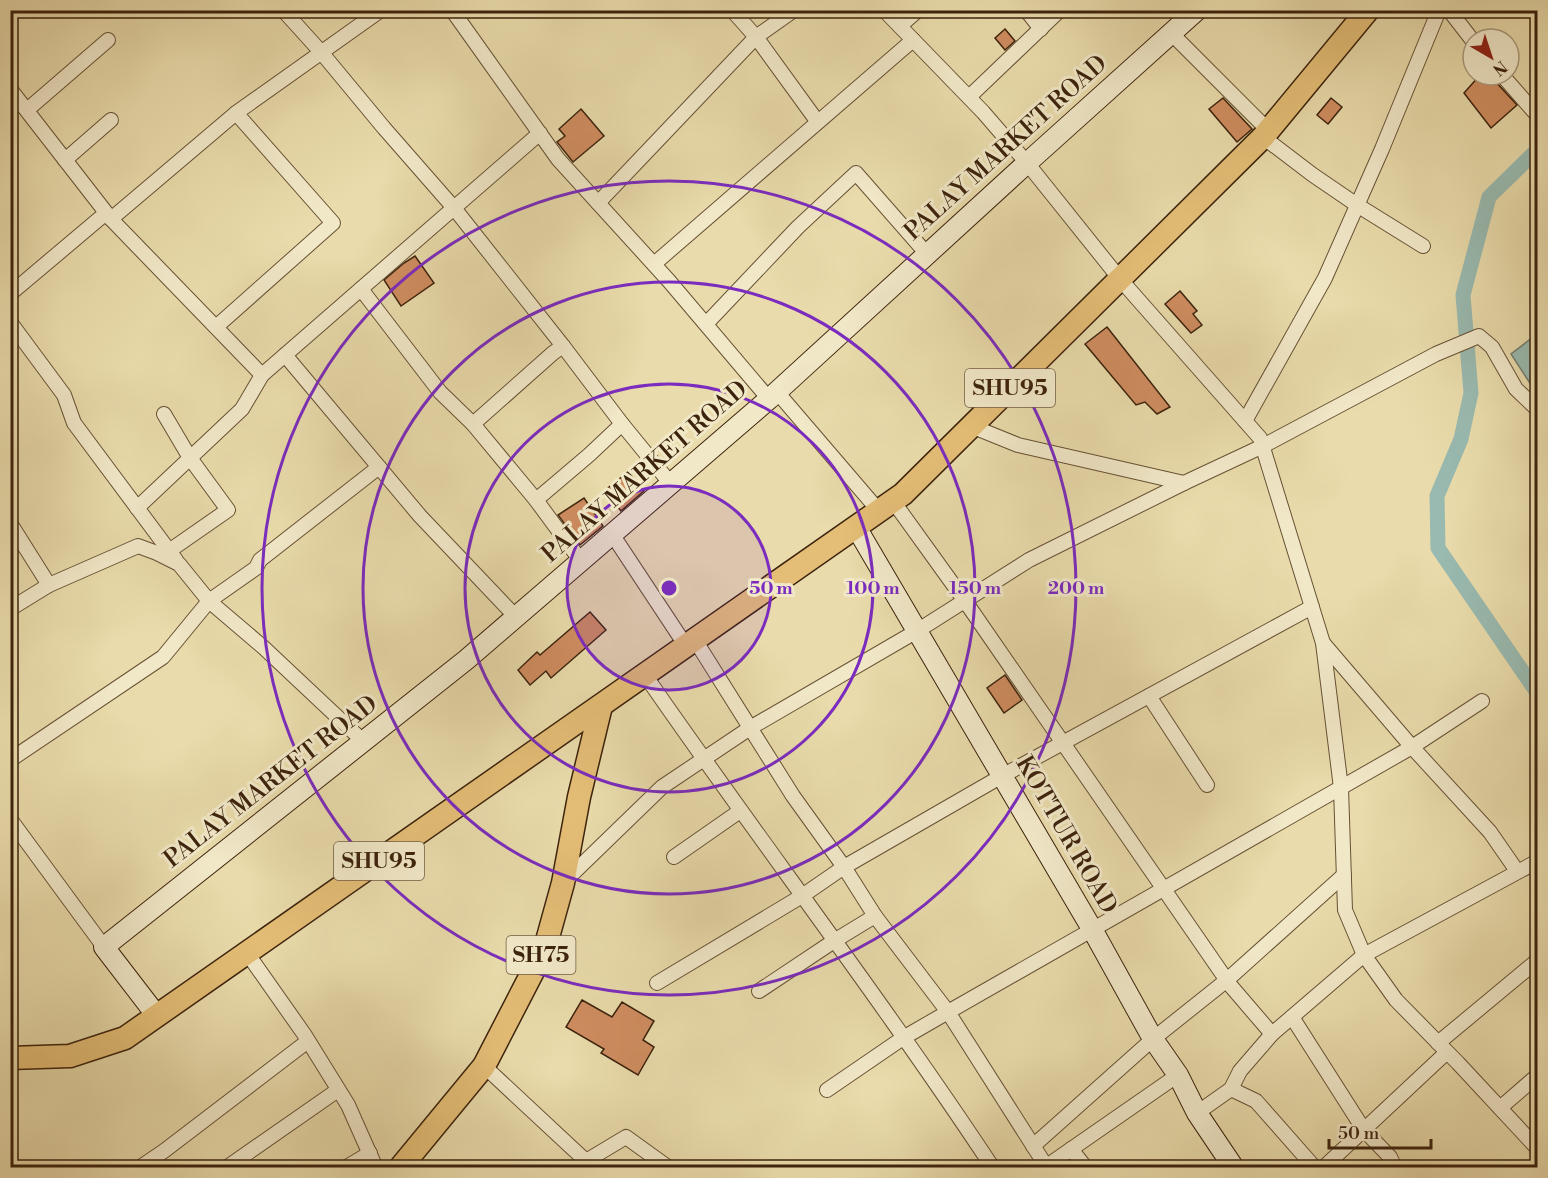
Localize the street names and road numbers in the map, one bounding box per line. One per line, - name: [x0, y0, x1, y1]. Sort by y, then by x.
- street label: PALAY MARKET ROAD: [898, 49, 1114, 247]
- road number: SHU95: [965, 369, 1055, 407]
- street label: PALAY MARKET ROAD: [536, 374, 754, 570]
- street label: PALAY MARKET ROAD: [158, 689, 384, 875]
- street label: KOTTUR ROAD: [1009, 751, 1123, 919]
- road number: SHU95: [334, 842, 424, 880]
- road number: SH75: [506, 936, 576, 974]

